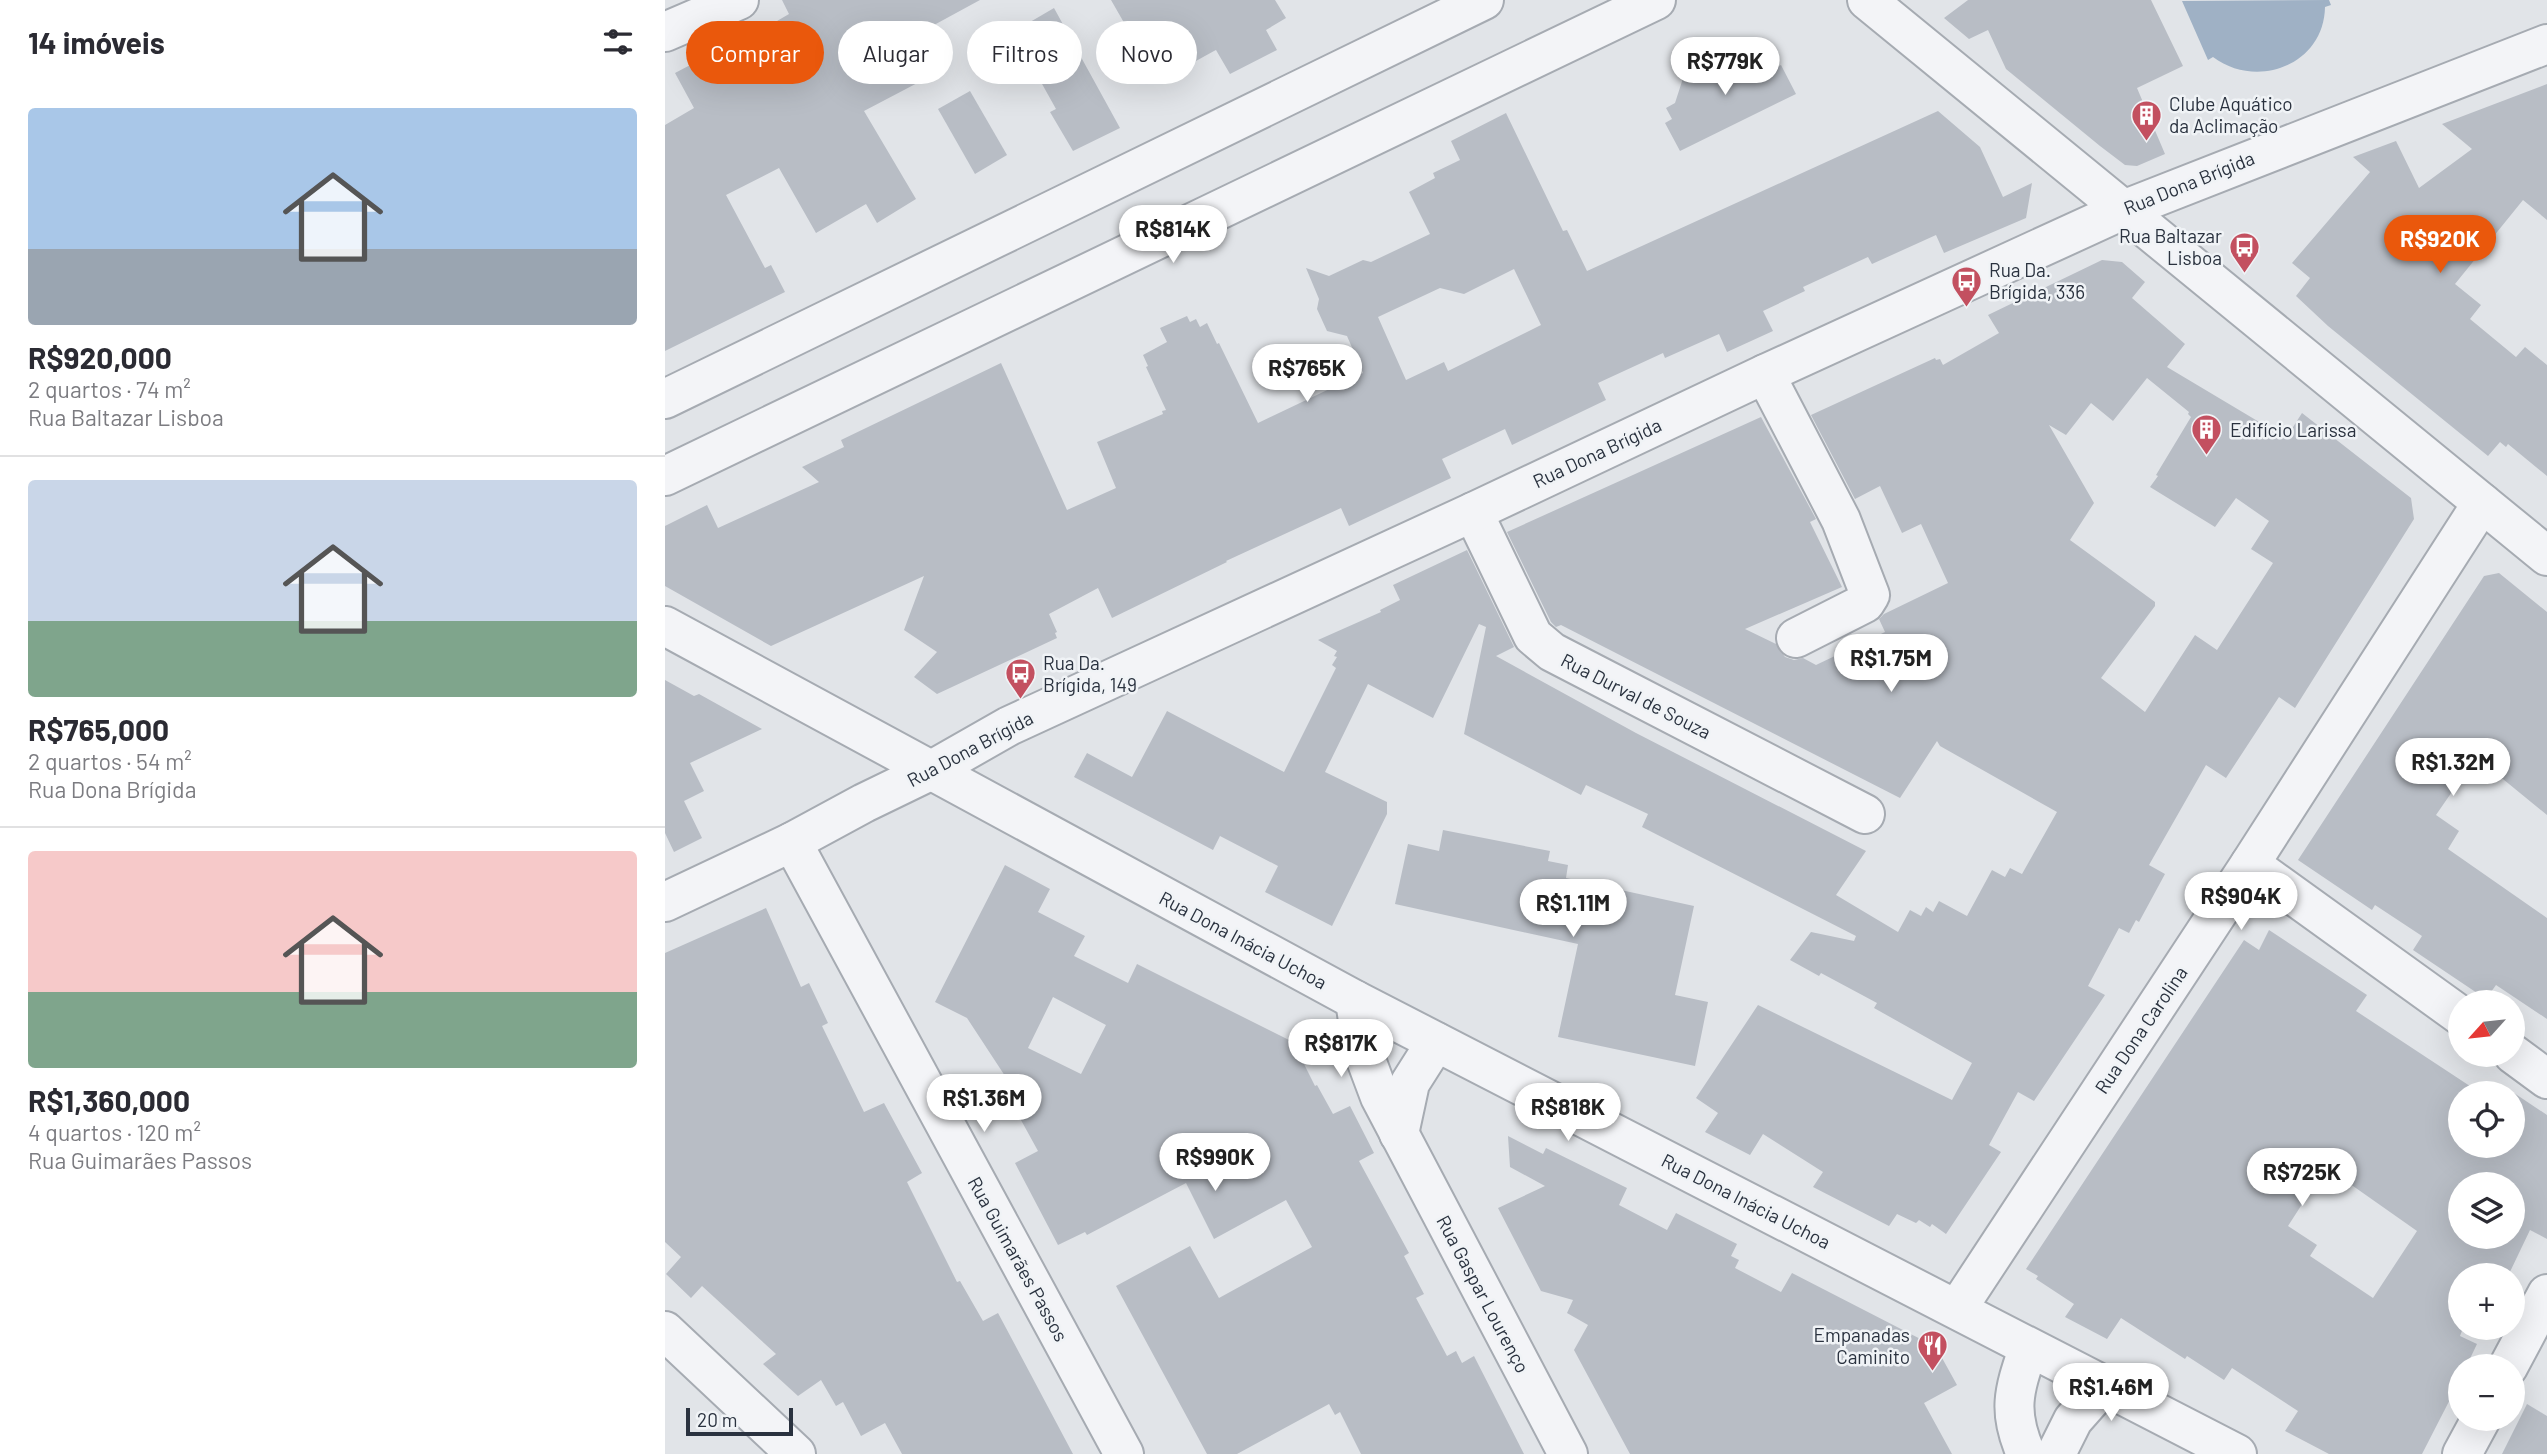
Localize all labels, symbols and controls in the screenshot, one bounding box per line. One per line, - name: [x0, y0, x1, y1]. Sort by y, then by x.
- chip: Comprar: [686, 21, 824, 84]
- chip: Alugar: [838, 21, 953, 84]
- chip: Filtros: [967, 21, 1082, 84]
- chip: Novo: [1096, 21, 1197, 84]
- icon: filters: [599, 23, 637, 61]
- text: 14 imóveis: [28, 24, 165, 60]
- pin: R$779K: [1668, 38, 1782, 97]
- text: R$779K: [1687, 46, 1763, 74]
- place label: Clube Aquático da Aclimação: [2169, 92, 2293, 137]
- building icon: Clube Aquático da Aclimação: [2129, 98, 2163, 142]
- street label: Rua Dona Brígida: [2120, 146, 2258, 219]
- icon: home: [270, 154, 396, 280]
- pin: R$814K: [1116, 205, 1230, 265]
- text: R$814K: [1135, 214, 1211, 242]
- pin: R$920K: [2383, 216, 2497, 275]
- place label: Rua Baltazar Lisboa: [2119, 224, 2222, 269]
- text: R$920K: [2400, 224, 2480, 252]
- bus stop icon: Rua Baltazar Lisboa: [2228, 230, 2262, 274]
- place label: Rua Da. Brígida, 336: [1989, 258, 2085, 303]
- bus stop icon: Rua Da. Brígida, 336: [1949, 264, 1983, 308]
- text: R$920,000: [28, 339, 172, 375]
- pin: R$765K: [1250, 344, 1364, 404]
- text: R$765K: [1268, 353, 1346, 381]
- text: 2 quartos · 74 m²: [28, 375, 191, 403]
- text: Rua Baltazar Lisboa: [28, 403, 224, 431]
- street label: Rua Dona Brígida: [1529, 413, 1665, 492]
- building icon: Edifício Larissa: [2190, 413, 2224, 457]
- place label: Edifício Larissa: [2230, 418, 2356, 441]
- icon: home: [270, 526, 396, 652]
- pin: R$1.75M: [1826, 634, 1956, 694]
- text: R$1.75M: [1850, 643, 1932, 671]
- street label: Rua Durval de Souza: [1557, 648, 1715, 743]
- place label: Rua Da. Brígida, 149: [1043, 651, 1137, 696]
- bus stop icon: Rua Da. Brígida, 149: [1003, 657, 1037, 701]
- street label: Rua Dona Brígida: [903, 706, 1037, 791]
- text: R$765,000: [28, 711, 169, 747]
- pin: R$1.32M: [2388, 738, 2518, 798]
- text: 2 quartos · 54 m²: [28, 747, 192, 775]
- text: R$1.32M: [2411, 747, 2495, 775]
- text: Rua Dona Brígida: [28, 775, 196, 803]
- pin: R$904K: [2184, 872, 2298, 932]
- pin: R$1.11M: [1508, 880, 1638, 939]
- text: R$904K: [2201, 881, 2281, 909]
- street label: Rua Dona Inácia Uchoa: [1156, 886, 1331, 993]
- text: R$1.11M: [1536, 888, 1610, 916]
- icon: home: [270, 897, 396, 1023]
- street label: Rua Dona Carolina: [2089, 962, 2192, 1098]
- north arrow: [2448, 990, 2525, 1068]
- map controls: [2448, 990, 2525, 1431]
- pin: R$817K: [1284, 1020, 1398, 1079]
- text: R$817K: [1304, 1028, 1378, 1056]
- pin: R$1.36M: [919, 1074, 1049, 1134]
- button: locate: [2448, 1081, 2525, 1158]
- text: R$1,360,000: [28, 1082, 190, 1118]
- text: R$1.36M: [943, 1083, 1025, 1111]
- pin: R$818K: [1511, 1084, 1625, 1143]
- text: R$818K: [1531, 1092, 1605, 1120]
- text: 4 quartos · 120 m²: [28, 1118, 201, 1146]
- pin: R$990K: [1158, 1134, 1272, 1193]
- text: R$990K: [1175, 1142, 1255, 1170]
- text: Rua Guimarães Passos: [28, 1146, 252, 1174]
- street label: Rua Dona Inácia Uchoa: [1658, 1148, 1835, 1253]
- pin: R$725K: [2245, 1148, 2359, 1208]
- text: R$725K: [2263, 1157, 2341, 1185]
- street label: Rua Guimarães Passos: [964, 1172, 1073, 1345]
- button: layers: [2448, 1172, 2525, 1249]
- street label: Rua Gaspar Lourenço: [1432, 1211, 1535, 1376]
- button: +: [2448, 1263, 2525, 1340]
- place label: Empanadas Caminito: [1813, 1323, 1910, 1368]
- restaurant icon: Empanadas Caminito: [1916, 1329, 1950, 1373]
- button: −: [2448, 1354, 2525, 1431]
- pin: R$1.46M: [2046, 1364, 2176, 1423]
- text: R$1.46M: [2069, 1372, 2153, 1400]
- scale bar: [686, 1405, 793, 1437]
- text: 20 m: [697, 1408, 737, 1431]

